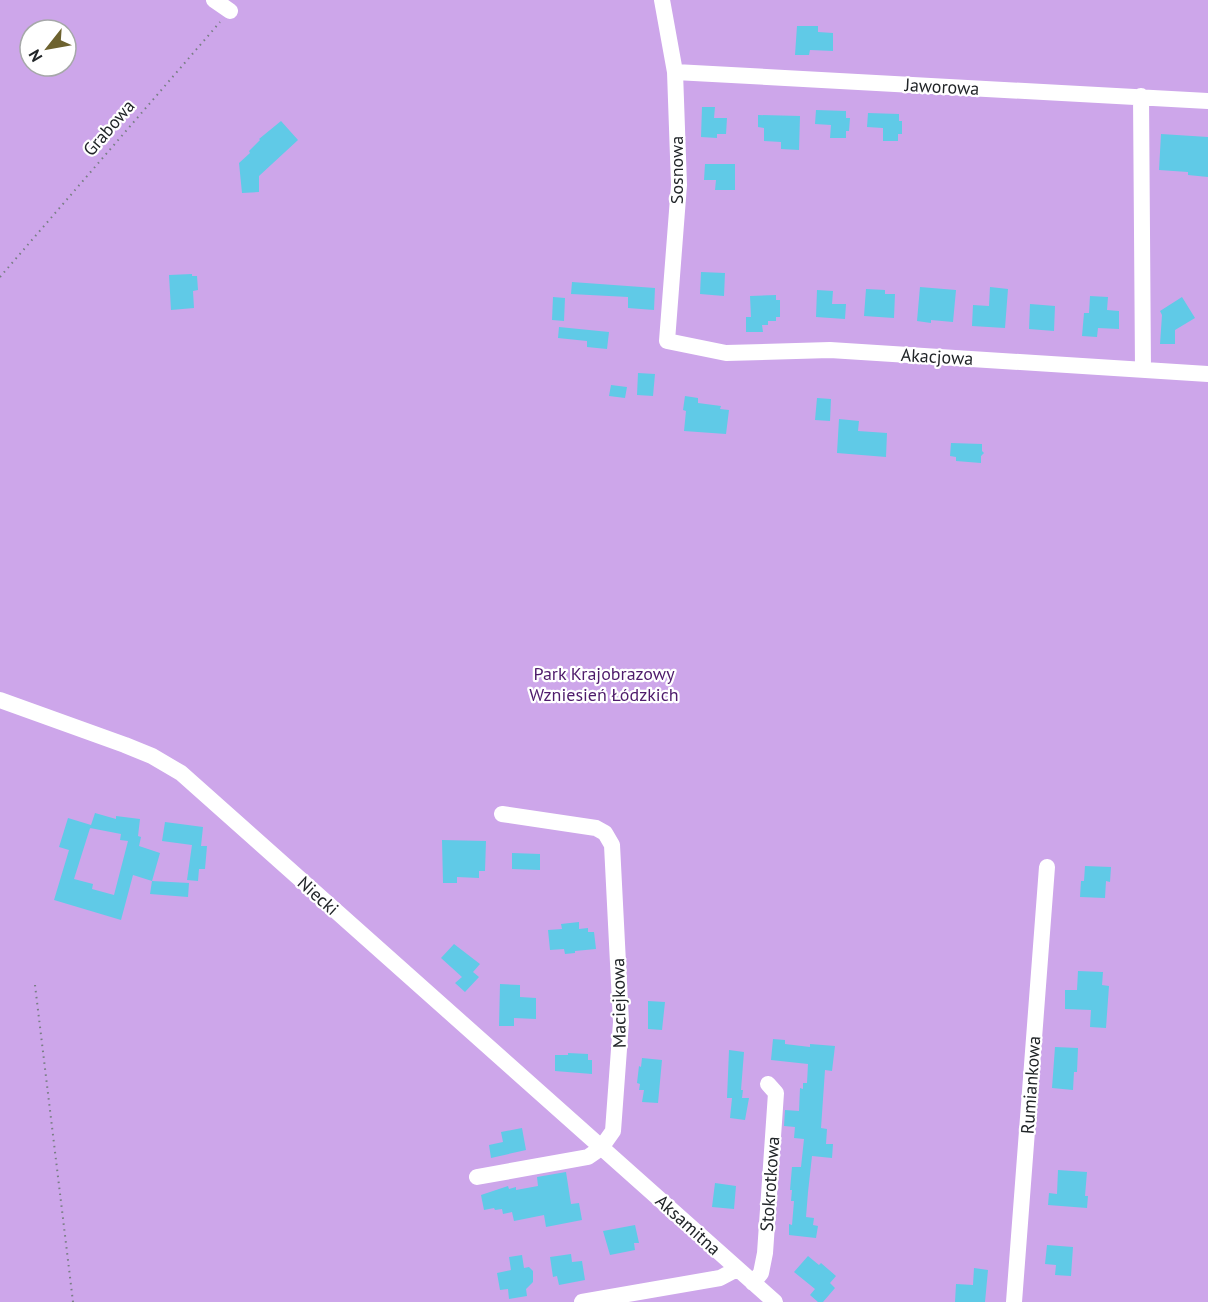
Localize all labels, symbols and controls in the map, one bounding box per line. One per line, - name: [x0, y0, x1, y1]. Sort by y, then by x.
- north arrow: [18, 18, 78, 78]
- text: N: [24, 46, 46, 65]
- street label: Jaworowa: [903, 73, 980, 100]
- street label: Grabowa: [78, 95, 139, 161]
- street label: Sosnowa: [665, 136, 688, 204]
- street label: Akacjowa: [900, 343, 974, 370]
- park label: Park Krajobrazowy Wzniesień Łódzkich: [529, 662, 679, 706]
- street label: Niecki: [293, 871, 344, 920]
- street label: Maciejkowa: [606, 958, 631, 1048]
- street label: Rumiankowa: [1016, 1035, 1045, 1135]
- street label: Stokrotkowa: [755, 1135, 784, 1232]
- street label: Aksamitna: [651, 1189, 726, 1260]

